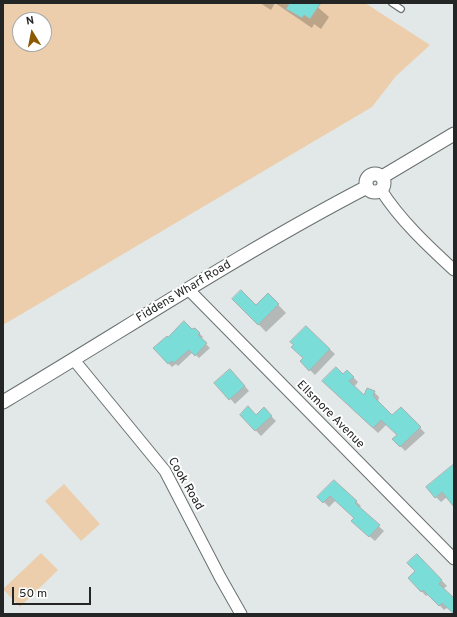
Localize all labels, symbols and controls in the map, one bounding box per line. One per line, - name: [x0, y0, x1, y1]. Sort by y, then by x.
- north arrow: [12, 12, 52, 52]
- text: N: [25, 14, 35, 29]
- street label: Fiddens Wharf Road: [134, 258, 234, 326]
- street label: Ellsmore Avenue: [293, 378, 367, 452]
- street label: Cook Road: [164, 455, 206, 513]
- scale bar: [14, 579, 93, 605]
- text: 50 m: [19, 586, 47, 602]

